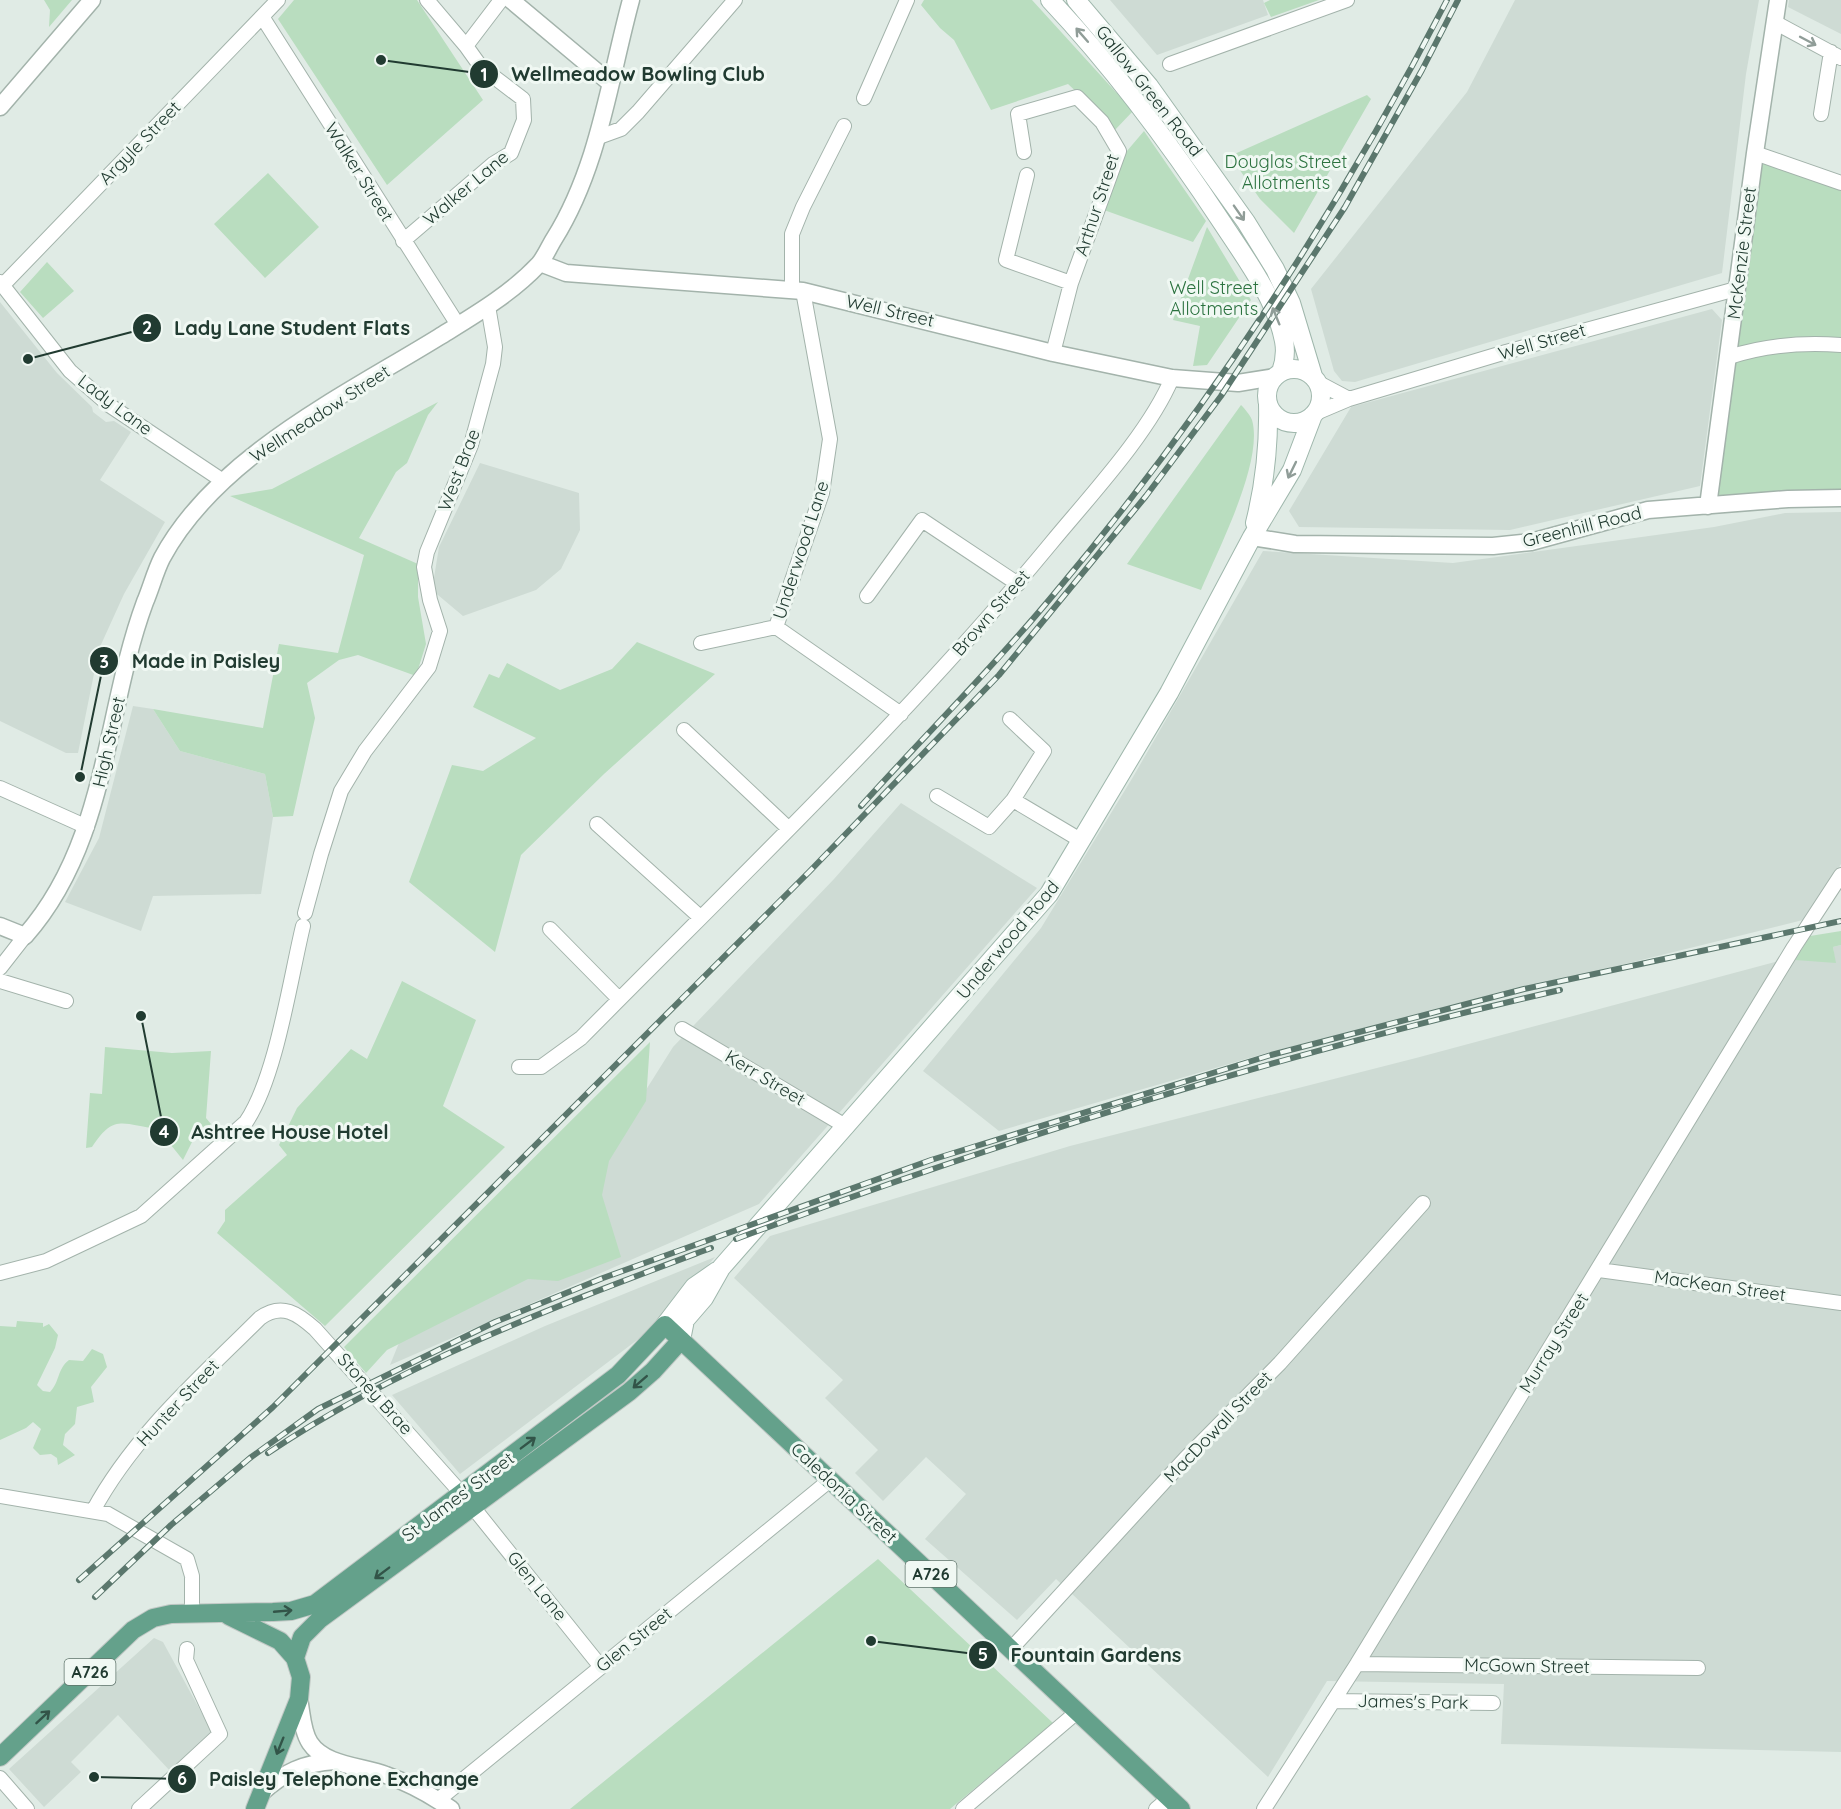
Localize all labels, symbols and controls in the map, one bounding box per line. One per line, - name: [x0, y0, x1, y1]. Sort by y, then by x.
- street label: Gallow Green Road: [1091, 20, 1208, 161]
- one-way arrow: [1075, 28, 1089, 43]
- one-way arrow: [1799, 36, 1817, 47]
- callout: Wellmeadow Bowling Club: [469, 55, 777, 93]
- text: Wellmeadow Bowling Club: [511, 61, 765, 86]
- text: 1: [480, 63, 488, 86]
- street label: Argyle Street: [94, 96, 185, 189]
- street label: Walker Street: [320, 118, 399, 226]
- street label: Walker Lane: [418, 145, 513, 230]
- park label: Douglas Street Allotments: [1225, 150, 1347, 194]
- street label: Arthur Street: [1069, 151, 1124, 259]
- street label: McKenzie Street: [1722, 185, 1761, 320]
- one-way arrow: [1233, 204, 1245, 220]
- park label: Well Street Allotments: [1169, 276, 1259, 320]
- street label: Well Street: [844, 289, 936, 332]
- one-way arrow: [1270, 307, 1281, 326]
- callout: Lady Lane Student Flats: [132, 309, 422, 347]
- text: Lady Lane Student Flats: [174, 315, 410, 340]
- text: 2: [142, 316, 152, 339]
- street label: Well Street: [1496, 318, 1588, 365]
- street label: Wellmeadow Street: [245, 360, 394, 467]
- street label: Lady Lane: [73, 369, 157, 440]
- street label: West Brae: [432, 425, 485, 514]
- one-way arrow: [1285, 460, 1297, 478]
- street label: Underwood Lane: [767, 478, 834, 622]
- street label: Greenhill Road: [1520, 501, 1644, 552]
- street label: Brown Street: [947, 565, 1034, 661]
- callout: Made in Paisley: [89, 642, 292, 680]
- text: Made in Paisley: [132, 648, 280, 673]
- text: 3: [99, 650, 109, 673]
- street label: High Street: [87, 694, 130, 789]
- street label: Underwood Road: [951, 876, 1064, 1004]
- street label: Kerr Street: [721, 1045, 810, 1111]
- callout: Ashtree House Hotel: [149, 1113, 401, 1151]
- text: Ashtree House Hotel: [191, 1119, 389, 1144]
- text: 4: [159, 1120, 170, 1143]
- street label: MacKean Street: [1653, 1265, 1787, 1306]
- street label: Murray Street: [1514, 1288, 1594, 1397]
- street label: Stoney Brae: [333, 1348, 418, 1439]
- street label: Hunter Street: [131, 1354, 224, 1451]
- street label: MacDowall Street: [1159, 1366, 1277, 1487]
- one-way arrow: [633, 1375, 648, 1389]
- one-way arrow: [520, 1437, 536, 1449]
- street label: Caledonia Street: [786, 1437, 903, 1548]
- street label: St James' Street: [397, 1447, 519, 1546]
- street label: Glen Lane: [502, 1546, 572, 1625]
- road number: A726: [906, 1561, 956, 1587]
- one-way arrow: [375, 1567, 391, 1579]
- street label: Glen Street: [591, 1602, 676, 1677]
- one-way arrow: [273, 1605, 293, 1616]
- callout: Fountain Gardens: [968, 1636, 1193, 1674]
- text: Fountain Gardens: [1011, 1642, 1181, 1667]
- text: 5: [978, 1643, 988, 1666]
- street label: McGown Street: [1464, 1653, 1590, 1678]
- road number: A726: [64, 1659, 116, 1685]
- street label: James's Park: [1357, 1689, 1469, 1714]
- one-way arrow: [35, 1710, 50, 1724]
- one-way arrow: [274, 1737, 285, 1755]
- callout: Paisley Telephone Exchange: [167, 1760, 491, 1798]
- text: Paisley Telephone Exchange: [209, 1766, 479, 1791]
- text: 6: [177, 1767, 187, 1790]

